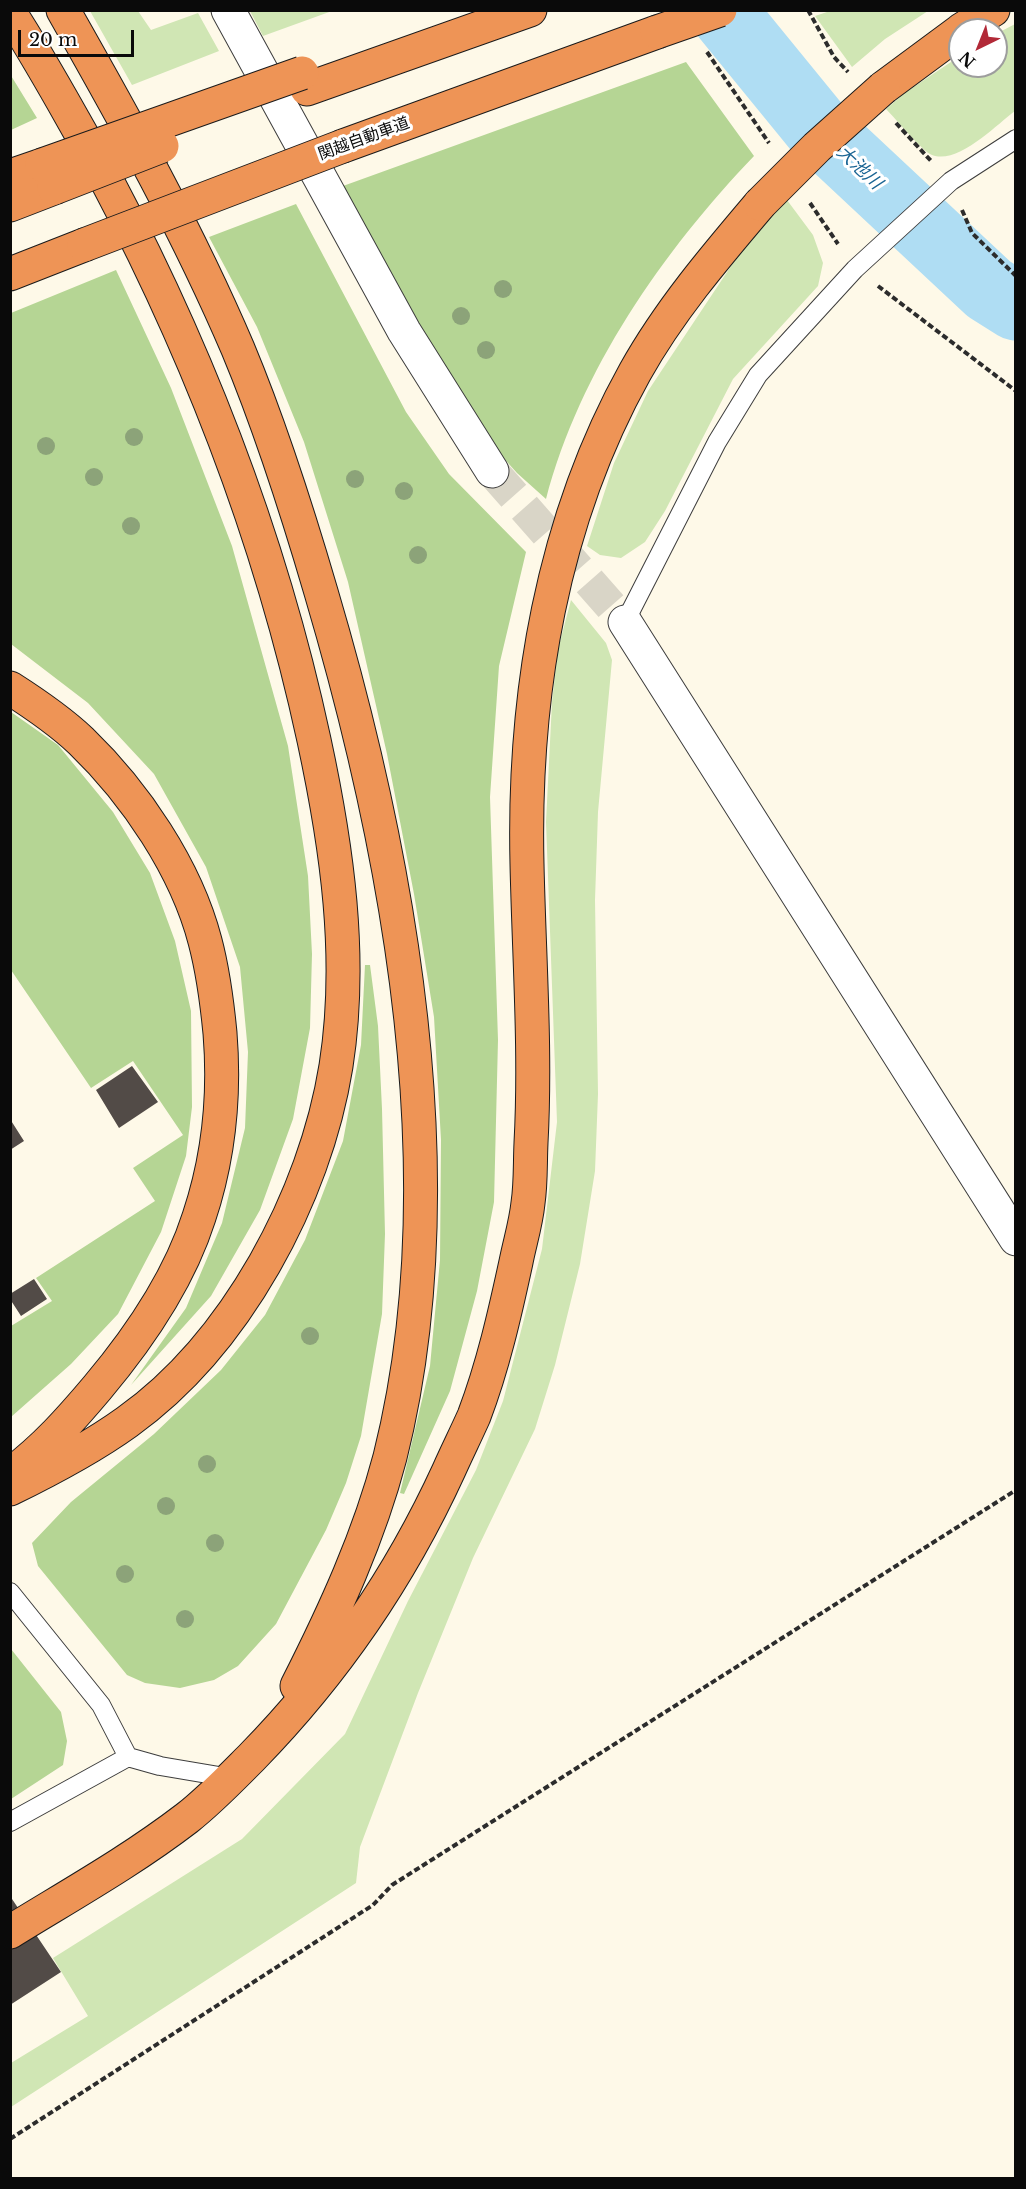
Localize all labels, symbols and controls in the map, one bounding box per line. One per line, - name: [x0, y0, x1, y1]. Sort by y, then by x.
- scale bar: [21, 18, 136, 56]
- north arrow: [948, 18, 1008, 78]
- text: 20 m: [29, 29, 77, 51]
- text: N: [955, 47, 979, 72]
- street label: 関越自動車道: [316, 114, 412, 164]
- water label: 大池川: [832, 142, 886, 194]

